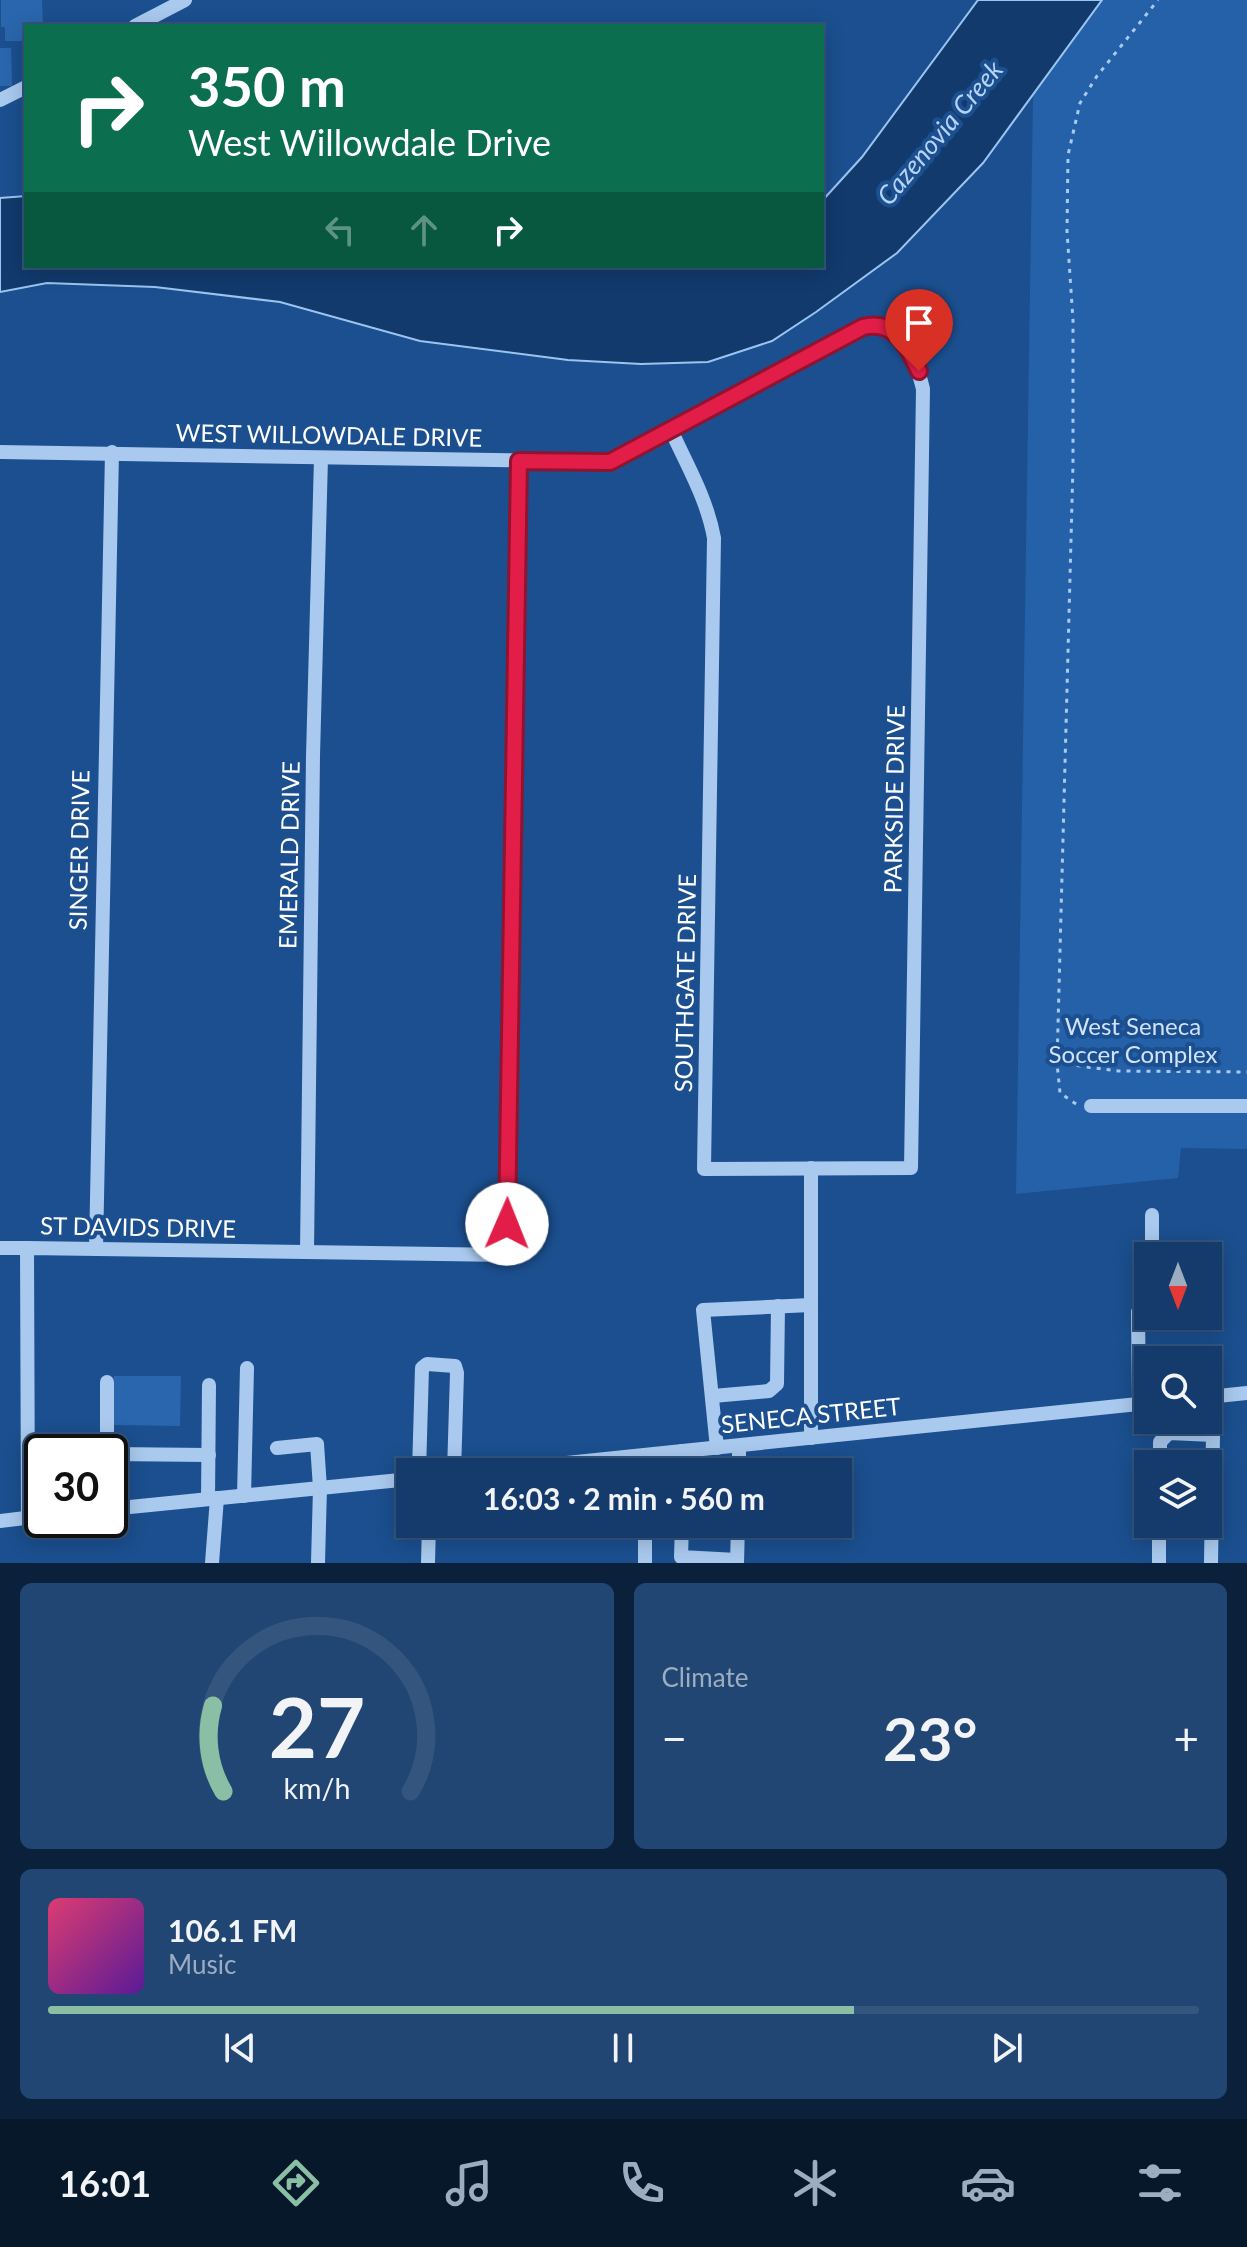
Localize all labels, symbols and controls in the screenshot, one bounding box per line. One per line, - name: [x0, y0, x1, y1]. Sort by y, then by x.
- text: 350 m: [188, 52, 346, 119]
- water label: Cazenovia Creek: [869, 53, 1009, 211]
- icon: right: [56, 56, 160, 160]
- text: West Willowdale Drive: [188, 120, 551, 164]
- icon: left: [318, 208, 362, 252]
- icon: ahead: [402, 208, 446, 252]
- icon: right: [486, 208, 530, 252]
- pin: [885, 289, 953, 371]
- icon: arrive: [897, 301, 941, 345]
- street label: WEST WILLOWDALE DRIVE: [175, 417, 483, 452]
- street label: PARKSIDE DRIVE: [877, 704, 910, 893]
- street label: EMERALD DRIVE: [272, 761, 305, 949]
- street label: SINGER DRIVE: [63, 769, 94, 931]
- street label: SOUTHGATE DRIVE: [668, 873, 701, 1093]
- park label: West Seneca Soccer Complex: [1049, 1011, 1217, 1068]
- position arrow: [465, 1182, 549, 1266]
- street label: ST DAVIDS DRIVE: [40, 1210, 236, 1243]
- north arrow: [1134, 1242, 1222, 1330]
- map controls: [1134, 1242, 1222, 1538]
- button: search: [1134, 1346, 1222, 1434]
- street label: SENECA STREET: [720, 1391, 902, 1438]
- speed limit sign: 30: [24, 1434, 128, 1538]
- button: layers: [1134, 1450, 1222, 1538]
- text: 16:03 · 2 min · 560 m: [483, 1480, 765, 1516]
- text: Climate: [662, 1661, 748, 1693]
- text: 27: [269, 1676, 365, 1776]
- text: 23°: [883, 1702, 978, 1774]
- text: −: [662, 1712, 687, 1764]
- text: +: [1173, 1712, 1199, 1764]
- text: km/h: [283, 1771, 350, 1805]
- text: 106.1 FM: [168, 1912, 297, 1948]
- text: Music: [168, 1948, 236, 1980]
- icon: previous: [218, 2026, 262, 2070]
- icon: pause: [601, 2026, 645, 2070]
- icon: next: [985, 2026, 1029, 2070]
- icon: directions: [268, 2155, 324, 2211]
- icon: music: [441, 2155, 497, 2211]
- icon: phone: [614, 2155, 670, 2211]
- icon: climate: [787, 2155, 843, 2211]
- icon: car: [960, 2155, 1016, 2211]
- icon: filters: [1132, 2155, 1188, 2211]
- text: 16:01: [58, 2161, 151, 2205]

